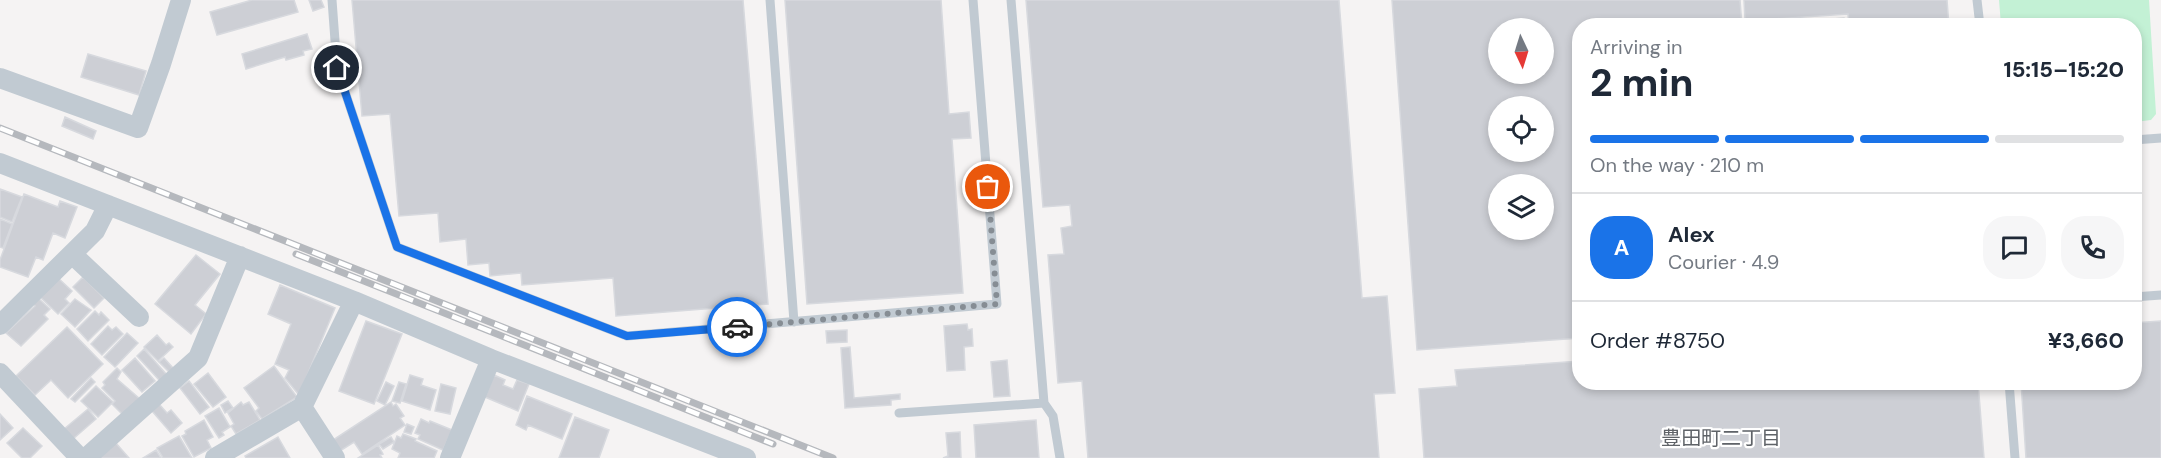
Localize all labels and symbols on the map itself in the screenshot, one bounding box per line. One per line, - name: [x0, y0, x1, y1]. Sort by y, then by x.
- north arrow: [1488, 18, 1554, 84]
- pin: [311, 42, 362, 93]
- pin: [962, 161, 1013, 212]
- courier: [707, 297, 767, 357]
- district label: 豊田町二丁目: [1661, 425, 1781, 451]

